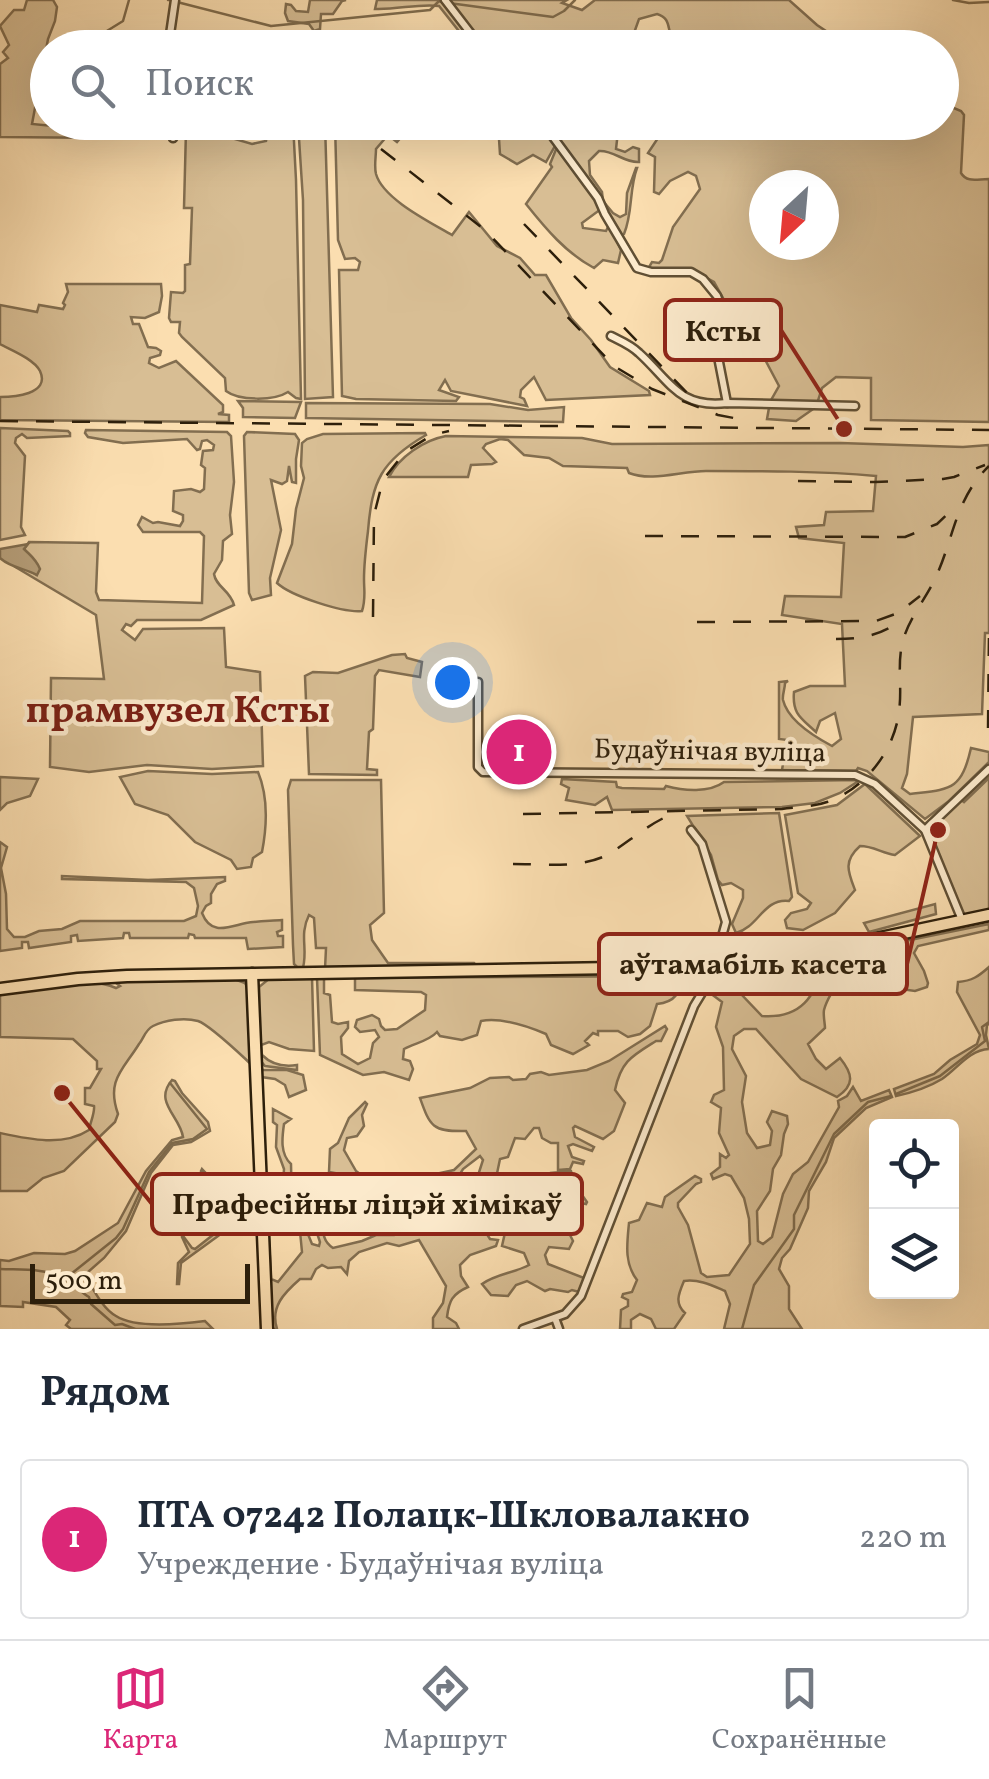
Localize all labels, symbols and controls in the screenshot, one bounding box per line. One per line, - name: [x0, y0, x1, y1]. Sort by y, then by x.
- search box: [30, 30, 959, 140]
- icon: search: [65, 58, 120, 113]
- text: Поиск: [145, 59, 254, 112]
- north arrow: [749, 170, 839, 260]
- callout: Ксты: [665, 300, 781, 360]
- text: Ксты: [685, 312, 761, 354]
- your location: [427, 657, 478, 708]
- district label: прамвузел Ксты: [26, 686, 330, 739]
- pin: 1: [486, 714, 552, 790]
- street label: Будаўнічая вуліца: [593, 730, 827, 774]
- callout: аўтамабіль касета: [599, 934, 907, 994]
- text: аўтамабіль касета: [619, 945, 887, 987]
- map controls: [869, 1119, 959, 1299]
- button: locate: [869, 1119, 959, 1209]
- callout: Прафесійны ліцэй хімікаў: [152, 1174, 582, 1234]
- text: Прафесійны ліцэй хімікаў: [172, 1185, 562, 1227]
- button: layers: [869, 1209, 959, 1299]
- scale bar: [30, 1259, 250, 1304]
- text: 500 m: [45, 1262, 123, 1301]
- text: Рядом: [40, 1365, 170, 1424]
- text: ПТА 07242 Полацк-Шкловалакно: [137, 1491, 750, 1544]
- text: 1: [68, 1517, 81, 1561]
- text: 220 m: [859, 1517, 947, 1561]
- text: Учреждение · Будаўнічая вуліца: [137, 1544, 604, 1588]
- tab: Карта: [102, 1661, 178, 1760]
- tab: Маршрут: [383, 1661, 507, 1760]
- tab: Сохранённые: [712, 1661, 887, 1760]

